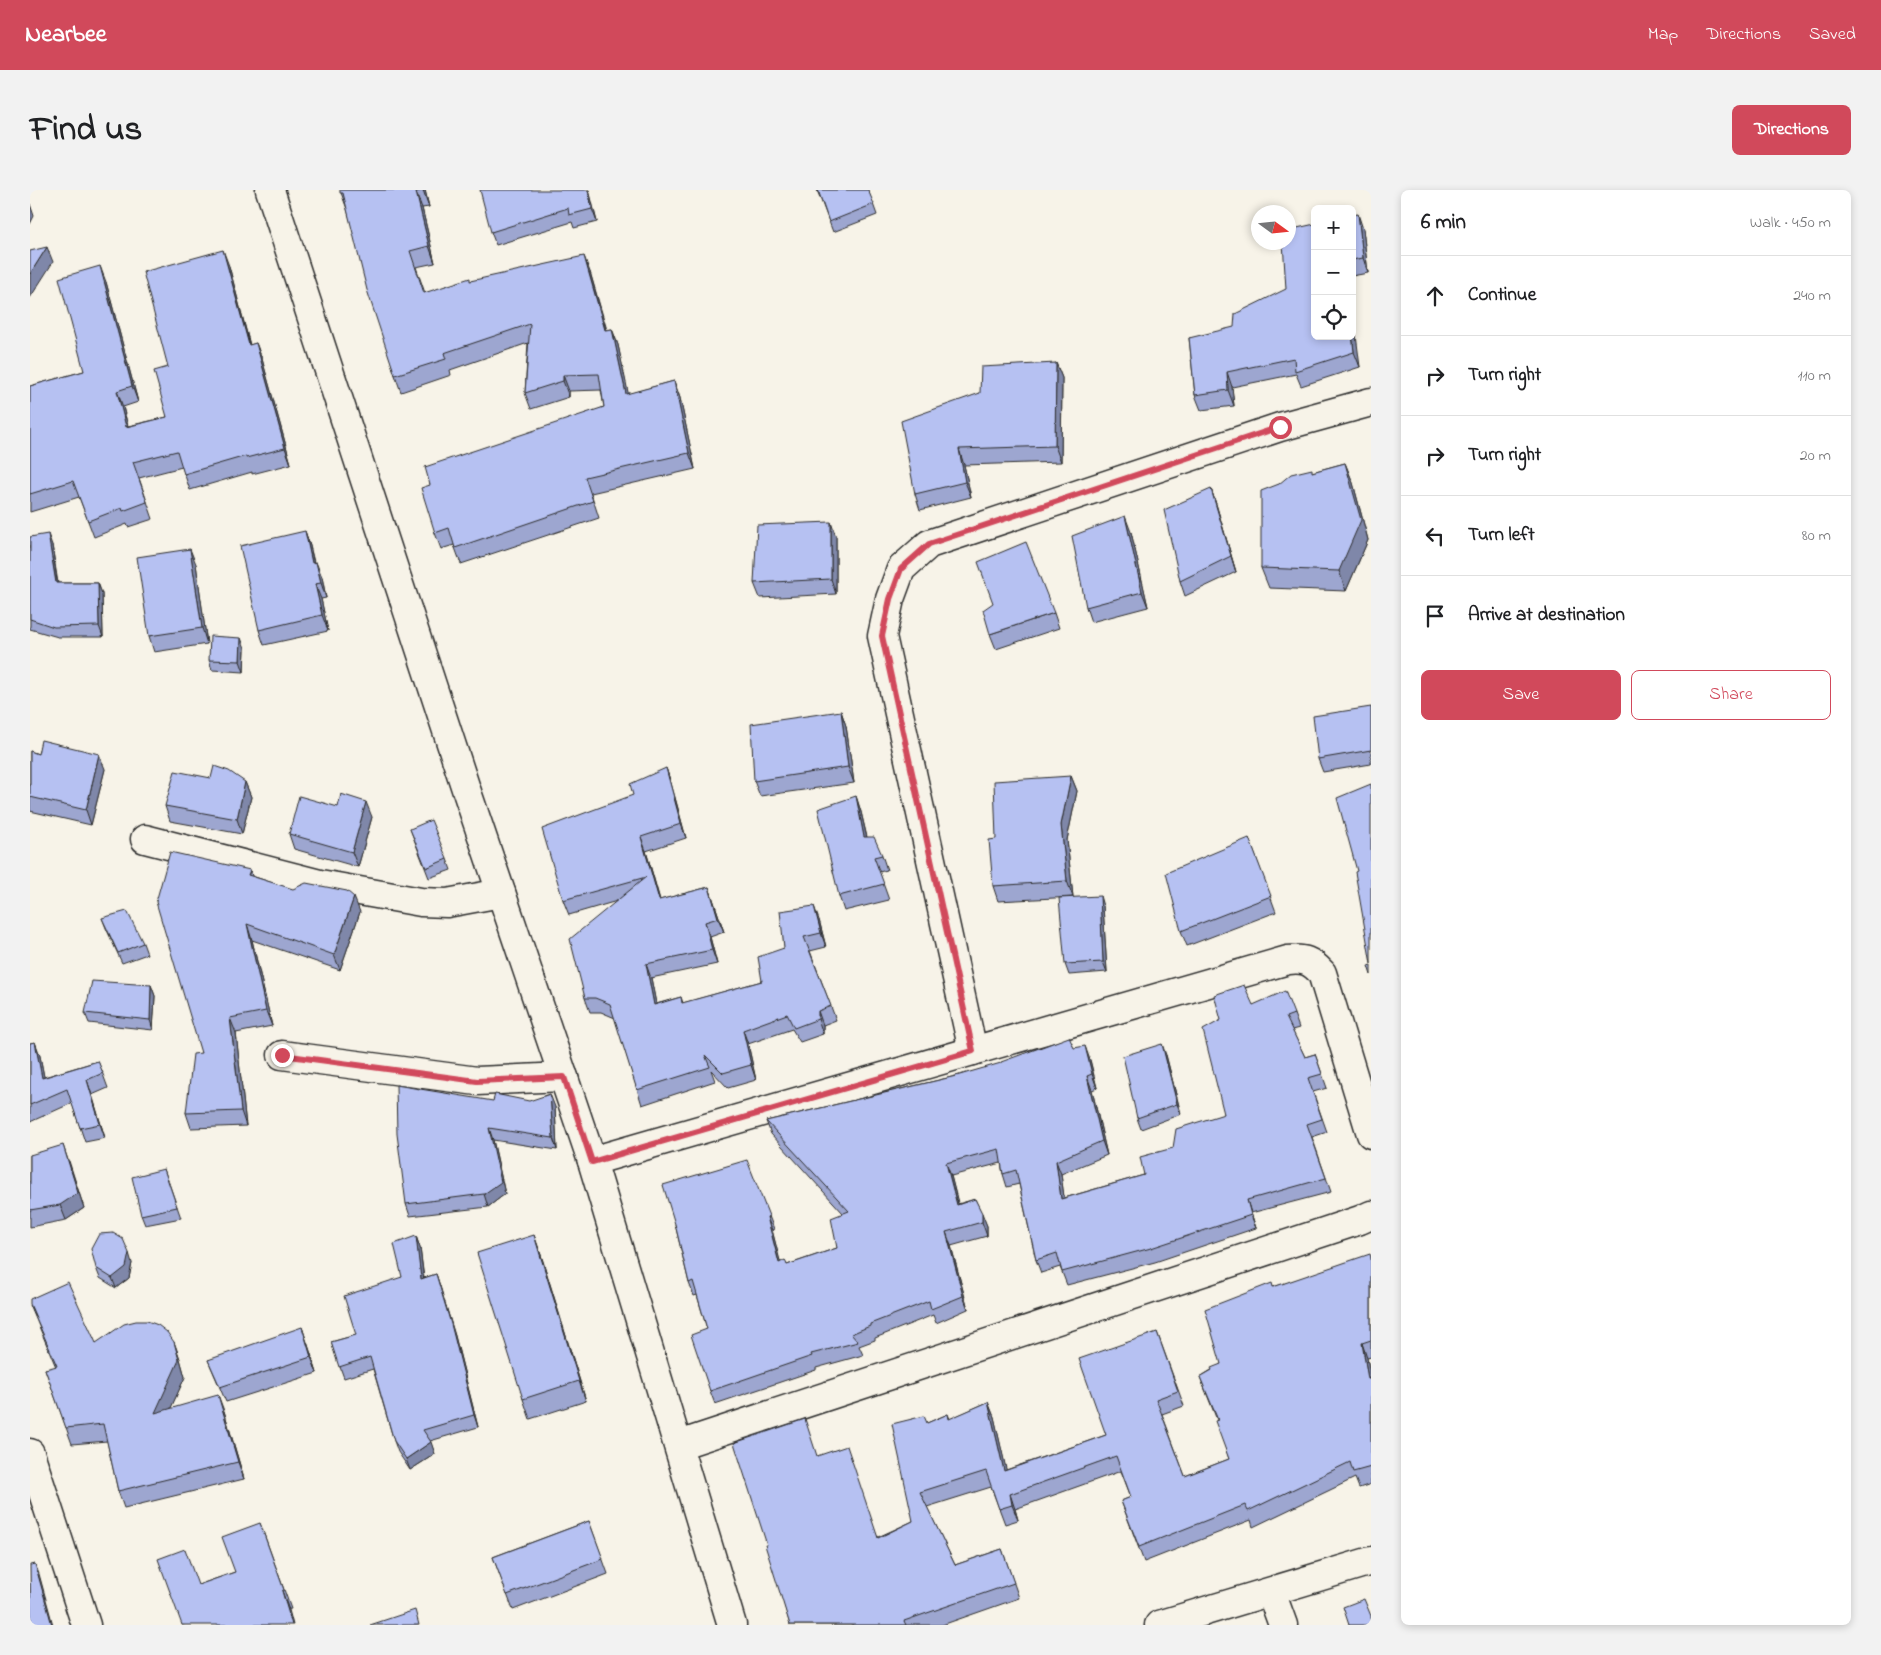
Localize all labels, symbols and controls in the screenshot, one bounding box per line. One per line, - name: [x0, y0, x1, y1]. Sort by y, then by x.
- text: Nearbee: [25, 18, 107, 53]
- text: Map: [1648, 22, 1678, 48]
- text: Directions: [1706, 22, 1781, 48]
- text: Saved: [1809, 22, 1856, 48]
- text: Find us: [30, 105, 142, 156]
- button: Directions: [1732, 105, 1851, 155]
- north arrow: [1251, 205, 1296, 250]
- map controls: [1311, 205, 1356, 340]
- button: +: [1311, 205, 1356, 250]
- text: 6 min: [1421, 208, 1466, 238]
- text: Walk · 450 m: [1750, 211, 1831, 235]
- button: −: [1311, 250, 1356, 295]
- icon: ahead: [1421, 282, 1449, 310]
- text: Continue: [1468, 282, 1536, 309]
- text: 240 m: [1793, 284, 1831, 308]
- button: locate: [1311, 295, 1356, 340]
- icon: right: [1421, 362, 1449, 390]
- text: Turn right: [1468, 362, 1541, 389]
- text: 110 m: [1797, 364, 1831, 388]
- route start: [1269, 416, 1292, 439]
- icon: right: [1421, 442, 1449, 470]
- text: Turn right: [1468, 442, 1541, 469]
- text: 20 m: [1800, 444, 1831, 468]
- icon: left: [1421, 522, 1449, 550]
- text: Turn left: [1468, 522, 1535, 549]
- text: 80 m: [1802, 524, 1831, 548]
- icon: arrive: [1421, 602, 1449, 630]
- text: Arrive at destination: [1468, 602, 1625, 629]
- button: Save: [1421, 670, 1621, 720]
- button: Share: [1631, 670, 1831, 720]
- route end: [271, 1044, 294, 1067]

